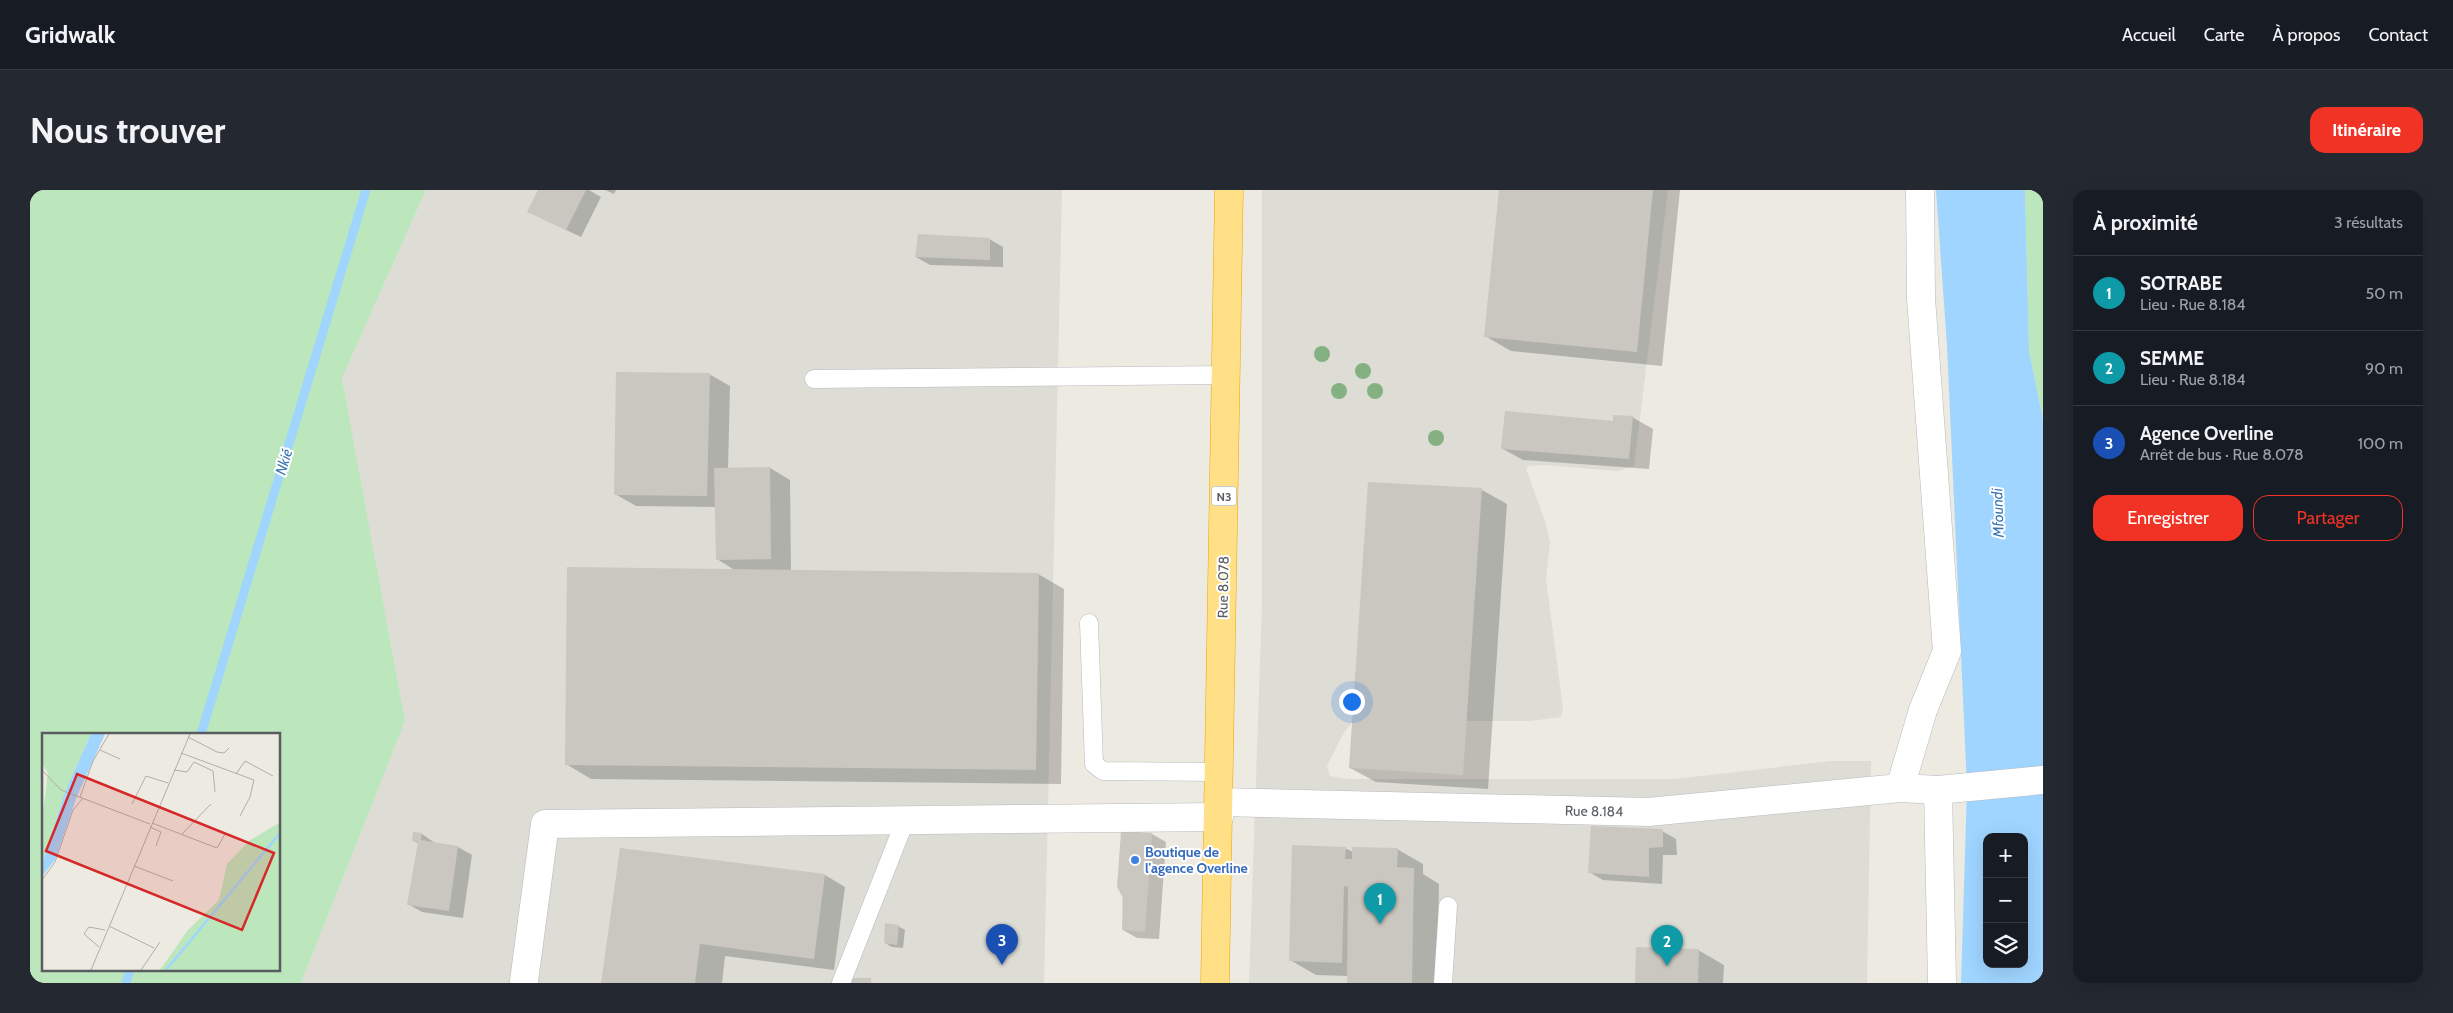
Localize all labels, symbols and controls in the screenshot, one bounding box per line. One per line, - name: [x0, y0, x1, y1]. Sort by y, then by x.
- text: Gridwalk: [25, 20, 115, 49]
- text: Accueil: [2122, 24, 2176, 46]
- text: Carte: [2204, 24, 2244, 46]
- text: À propos: [2272, 24, 2340, 46]
- text: Contact: [2368, 24, 2428, 46]
- button: Itinéraire: [2310, 107, 2423, 153]
- text: Nous trouver: [30, 109, 225, 152]
- text: À proximité: [2093, 210, 2198, 235]
- text: 3 résultats: [2334, 213, 2403, 232]
- text: SOTRABE: [2140, 272, 2222, 295]
- text: 1: [2106, 284, 2112, 303]
- text: 50 m: [2366, 284, 2403, 303]
- text: Lieu · Rue 8.184: [2140, 295, 2246, 314]
- text: SEMME: [2140, 347, 2204, 370]
- text: 2: [2105, 359, 2113, 378]
- text: 90 m: [2365, 359, 2403, 378]
- text: Lieu · Rue 8.184: [2140, 370, 2246, 389]
- text: Agence Overline: [2140, 422, 2274, 445]
- text: 3: [2105, 434, 2113, 453]
- text: 100 m: [2358, 434, 2403, 453]
- text: Arrêt de bus · Rue 8.078: [2140, 445, 2304, 464]
- water label: Nkié: [272, 447, 296, 477]
- road number: N3: [1212, 486, 1236, 506]
- water label: Mfoundi: [1988, 487, 2008, 539]
- button: Enregistrer: [2093, 495, 2243, 541]
- button: Partager: [2253, 495, 2403, 541]
- street label: Rue 8.078: [1213, 556, 1233, 618]
- your location: [1339, 689, 1365, 715]
- inset map: [42, 733, 280, 970]
- street label: Rue 8.184: [1565, 801, 1623, 821]
- map controls: [1983, 833, 2028, 968]
- button: +: [1983, 833, 2028, 878]
- place label: Boutique de l'agence Overline: [1145, 843, 1248, 877]
- marker: Boutique de l'agence Overline: [1129, 854, 1141, 866]
- button: −: [1983, 878, 2028, 923]
- pin: 1: [1364, 883, 1396, 924]
- button: layers: [1983, 923, 2028, 968]
- pin: 3: [986, 924, 1018, 965]
- pin: 2: [1651, 925, 1683, 966]

